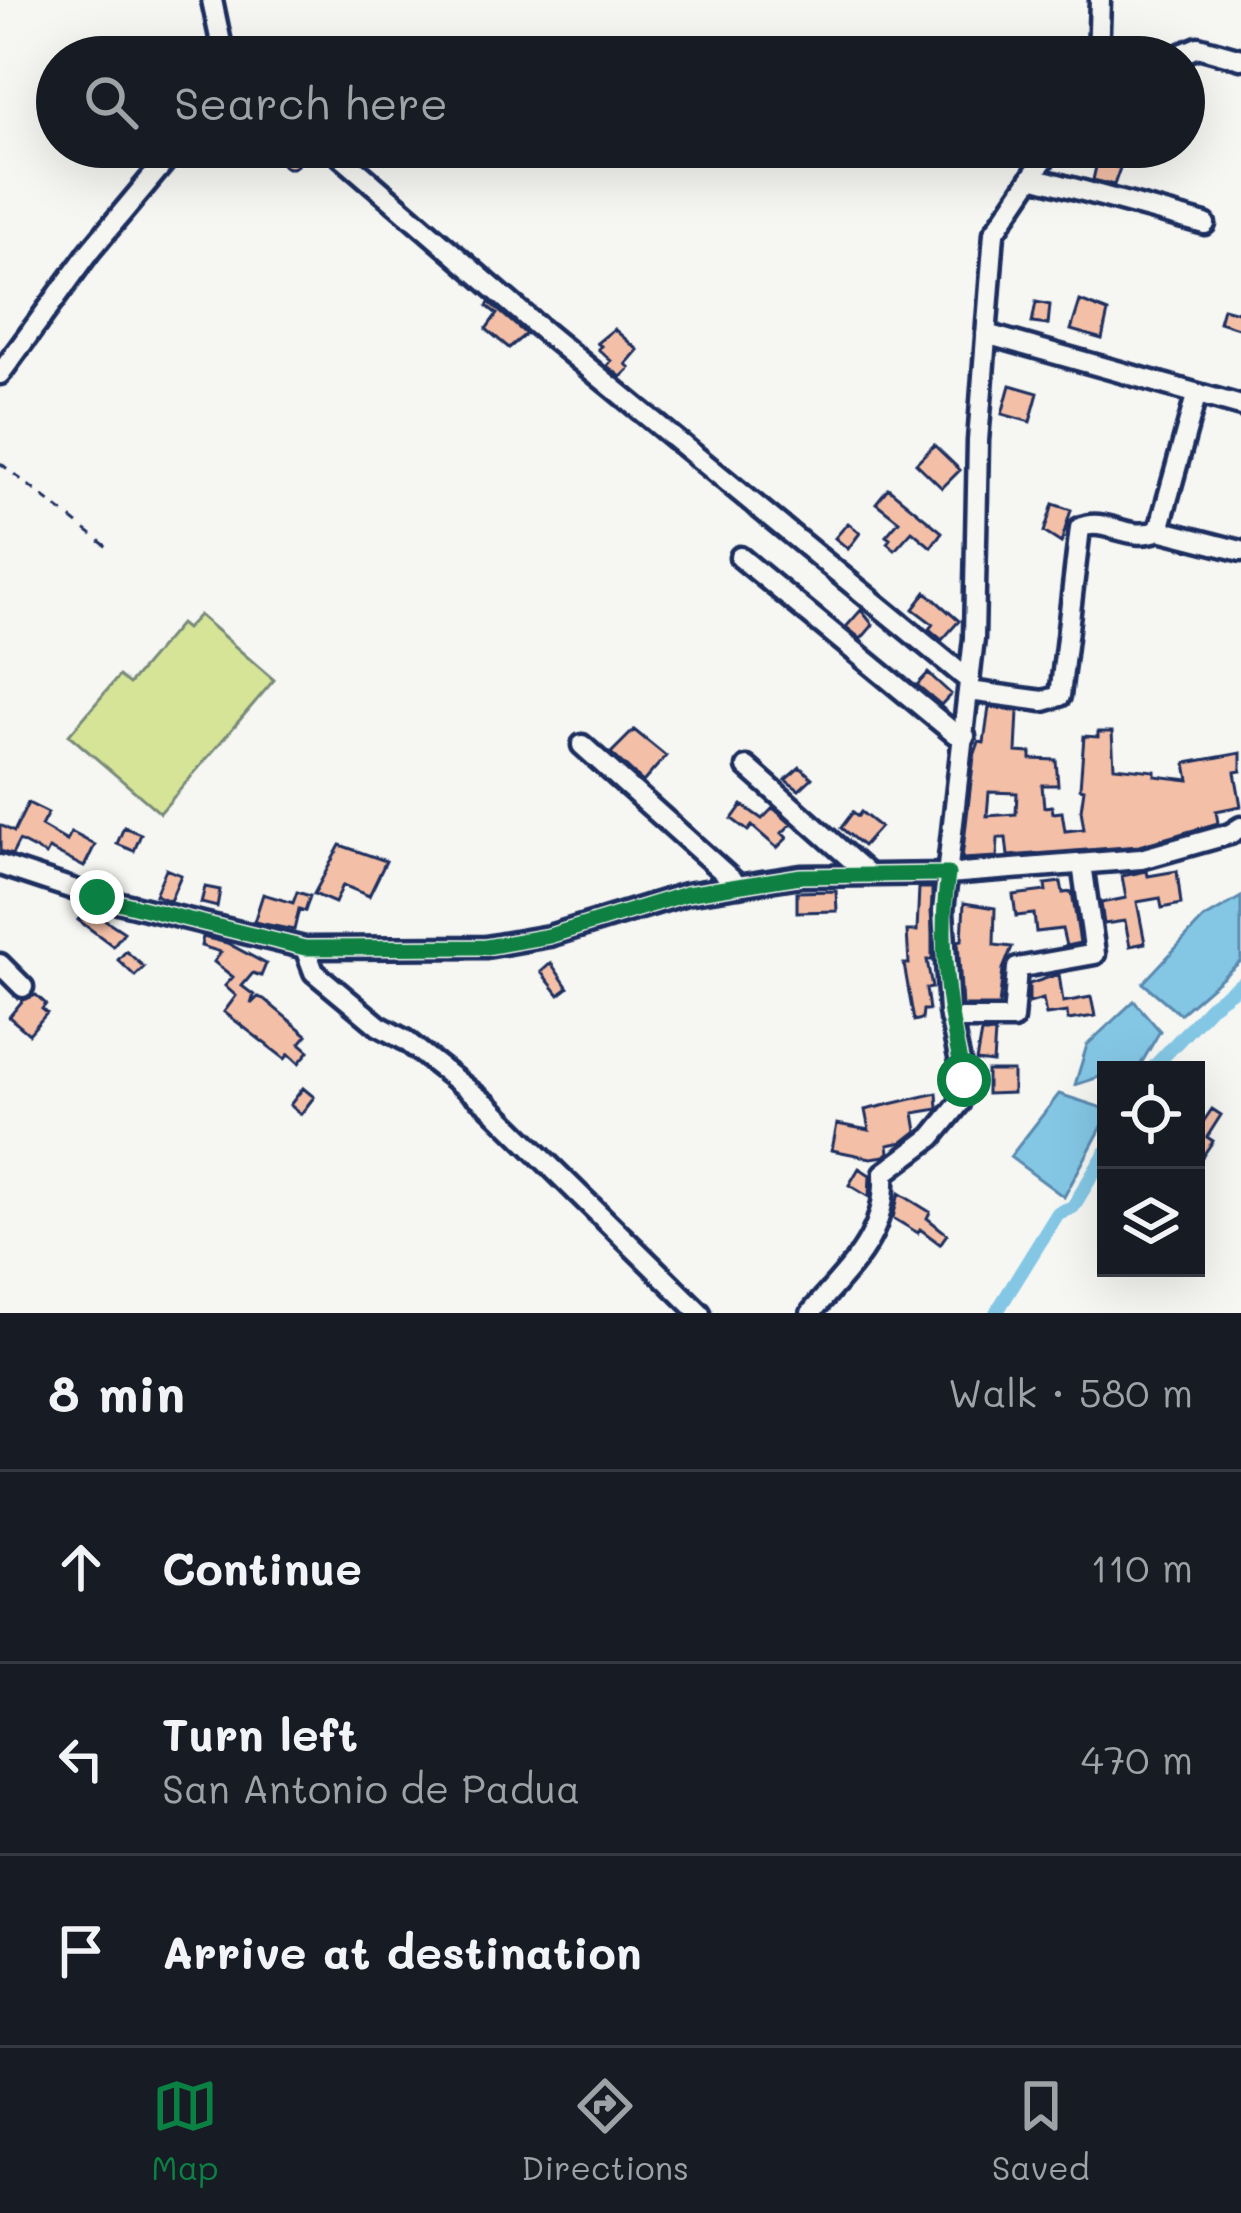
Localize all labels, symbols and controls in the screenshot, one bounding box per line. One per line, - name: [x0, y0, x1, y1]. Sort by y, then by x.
- search box: [36, 36, 1205, 168]
- icon: search: [78, 69, 144, 135]
- text: Search here: [174, 73, 448, 131]
- route end: [70, 870, 124, 924]
- route start: [937, 1053, 991, 1107]
- map controls: [1097, 1061, 1205, 1277]
- button: locate: [1097, 1061, 1205, 1169]
- button: layers: [1097, 1169, 1205, 1277]
- text: 8 min: [48, 1358, 185, 1425]
- text: Walk · 580 m: [948, 1366, 1193, 1417]
- icon: ahead: [48, 1534, 114, 1600]
- text: Continue: [162, 1538, 362, 1596]
- text: 110 m: [1091, 1541, 1193, 1592]
- text: Turn left: [162, 1704, 358, 1762]
- icon: left: [48, 1726, 114, 1792]
- text: 470 m: [1081, 1733, 1193, 1784]
- text: San Antonio de Padua: [162, 1762, 580, 1813]
- icon: arrive: [48, 1918, 114, 1984]
- text: Arrive at destination: [162, 1922, 642, 1980]
- tab: Map: [151, 2073, 219, 2188]
- tab: Directions: [521, 2073, 689, 2188]
- tab: Saved: [992, 2073, 1090, 2188]

